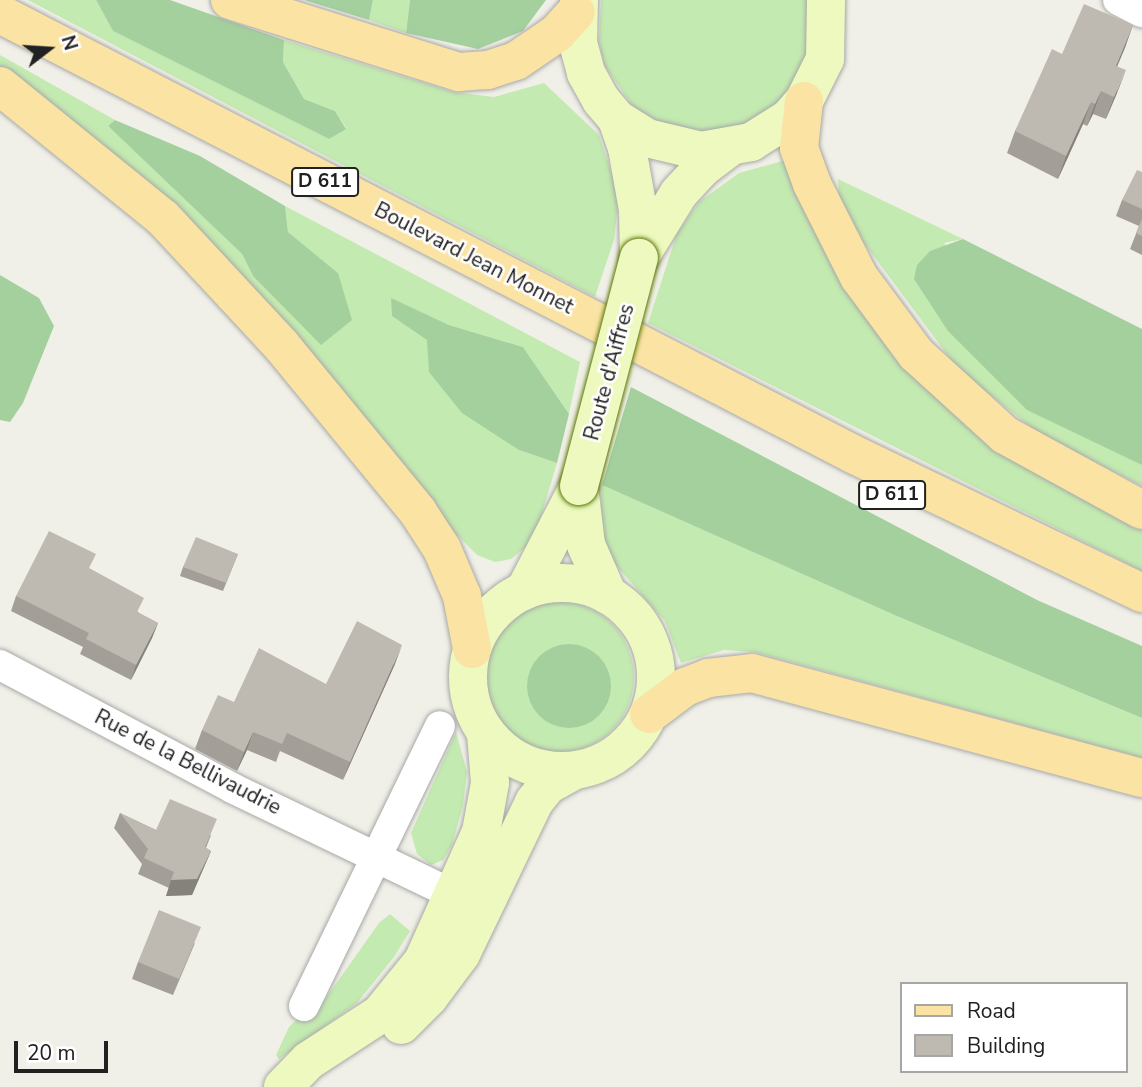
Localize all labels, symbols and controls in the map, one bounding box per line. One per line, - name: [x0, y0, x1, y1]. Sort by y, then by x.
- north arrow: [14, 14, 84, 84]
- text: N: [55, 32, 84, 53]
- road number: D 611: [290, 166, 360, 198]
- street label: Boulevard Jean Monnet: [370, 197, 578, 319]
- street label: Route d'Aiffres: [579, 301, 639, 443]
- road number: D 611: [857, 480, 927, 510]
- street label: Rue de la Bellivaudrie: [91, 704, 285, 820]
- legend: [900, 982, 1128, 1073]
- text: Road: [967, 997, 1016, 1025]
- scale bar: [18, 1028, 112, 1072]
- text: Building: [967, 1032, 1045, 1060]
- text: 20 m: [27, 1039, 76, 1067]

